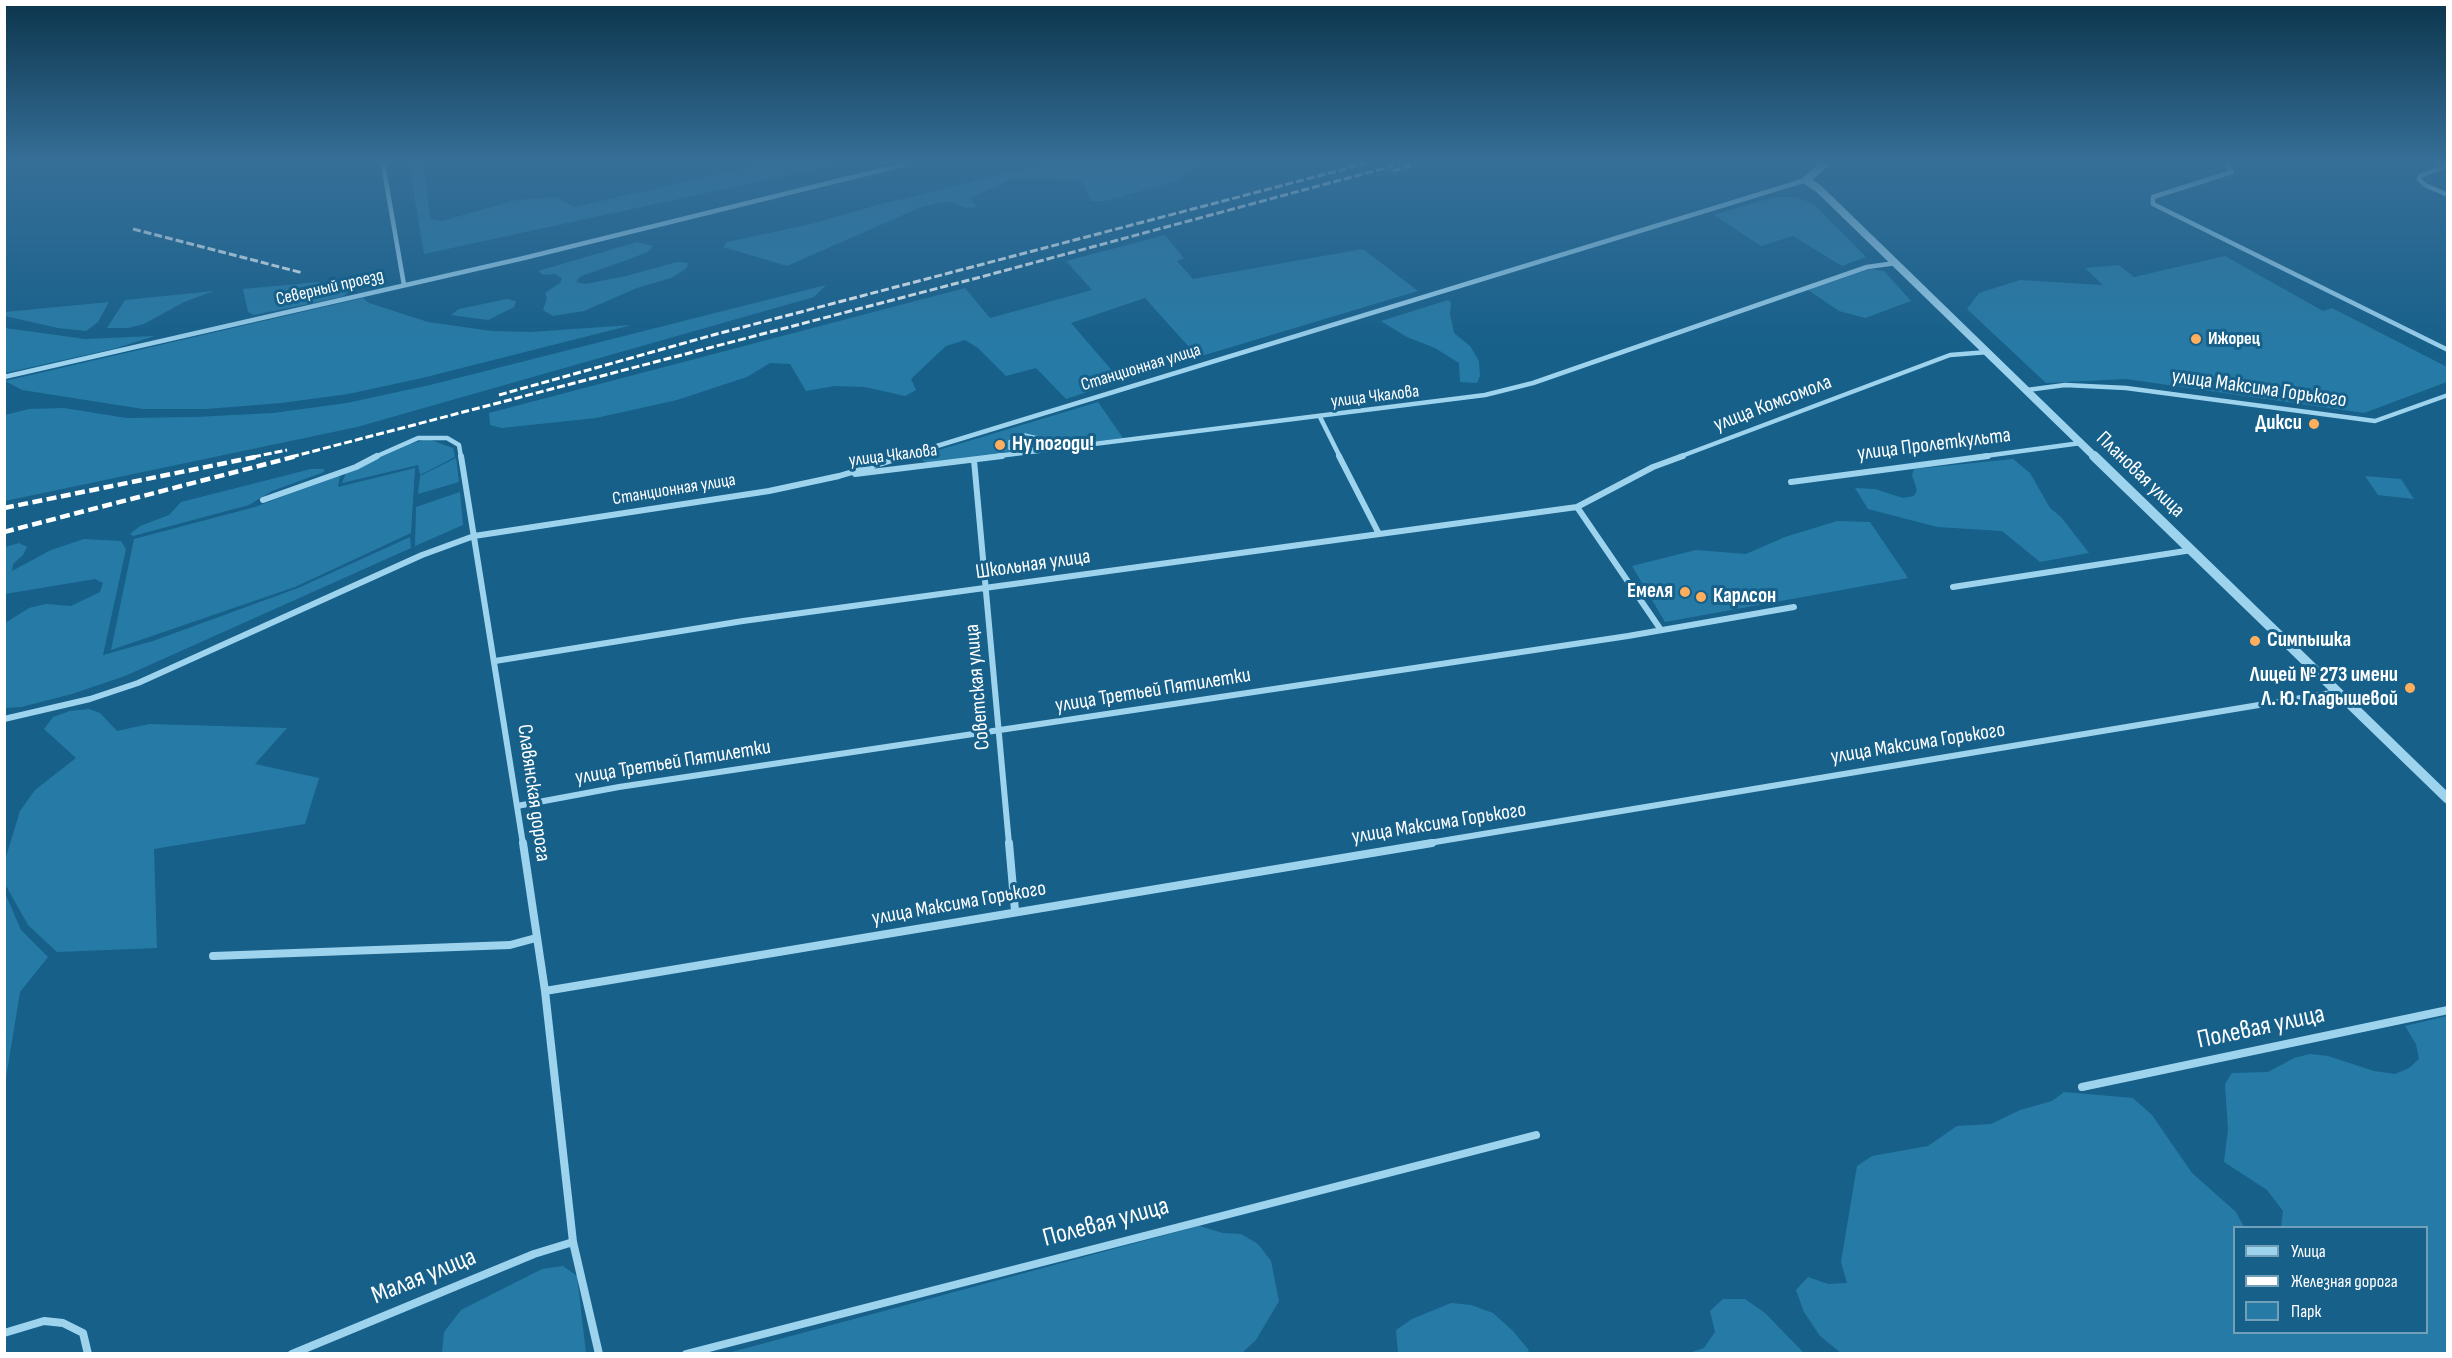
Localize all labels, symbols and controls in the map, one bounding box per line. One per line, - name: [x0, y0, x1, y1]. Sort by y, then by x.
- street label: Северный проезд: [274, 265, 386, 311]
- place label: Ижорец: [2208, 328, 2260, 350]
- marker: Ижорец: [2189, 332, 2203, 346]
- street label: Станционная улица: [1078, 340, 1204, 396]
- street label: улица Максима Горького: [2170, 364, 2348, 414]
- street label: улица Комсомола: [1710, 370, 1836, 438]
- street label: улица Чкалова: [1330, 381, 1420, 413]
- place label: Дикси: [2255, 411, 2302, 437]
- marker: Дикси: [2307, 417, 2321, 431]
- street label: улица Пролеткульта: [1856, 423, 2012, 467]
- street label: Плановая улица: [2090, 427, 2190, 523]
- place label: Ну погоди!: [1012, 432, 1094, 458]
- marker: Ну погоди!: [993, 438, 1007, 452]
- street label: улица Чкалова: [848, 440, 938, 472]
- street label: Станционная улица: [611, 470, 737, 510]
- street label: Школьная улица: [974, 544, 1092, 586]
- place label: Емеля: [1627, 579, 1673, 605]
- place label: Карлсон: [1713, 584, 1776, 610]
- marker: Емеля: [1678, 585, 1692, 599]
- marker: Карлсон: [1694, 590, 1708, 604]
- street label: Советская улица: [960, 623, 996, 751]
- place label: Симпышка: [2267, 628, 2351, 654]
- marker: Симпышка: [2248, 634, 2262, 648]
- street label: улица Третьей Пятилетки: [1053, 663, 1253, 719]
- place label: Лицей № 273 имени Л. Ю. Гладышевой: [2250, 663, 2398, 713]
- marker: Лицей № 273 имени Л. Ю. Гладышевой: [2403, 681, 2417, 695]
- street label: улица Максима Горького: [1829, 718, 2007, 770]
- street label: Славянская дорога: [511, 723, 555, 863]
- street label: улица Третьей Пятилетки: [573, 735, 773, 791]
- street label: улица Максима Горького: [1350, 798, 1528, 850]
- street label: улица Максима Горького: [870, 876, 1048, 932]
- street label: Полевая улица: [2194, 999, 2328, 1057]
- street label: Полевая улица: [1039, 1191, 1173, 1255]
- legend: [2233, 1226, 2428, 1334]
- text: Улица: [2291, 1241, 2326, 1262]
- street label: Малая улица: [367, 1242, 481, 1312]
- text: Железная дорога: [2291, 1271, 2398, 1292]
- text: Парк: [2291, 1301, 2321, 1322]

